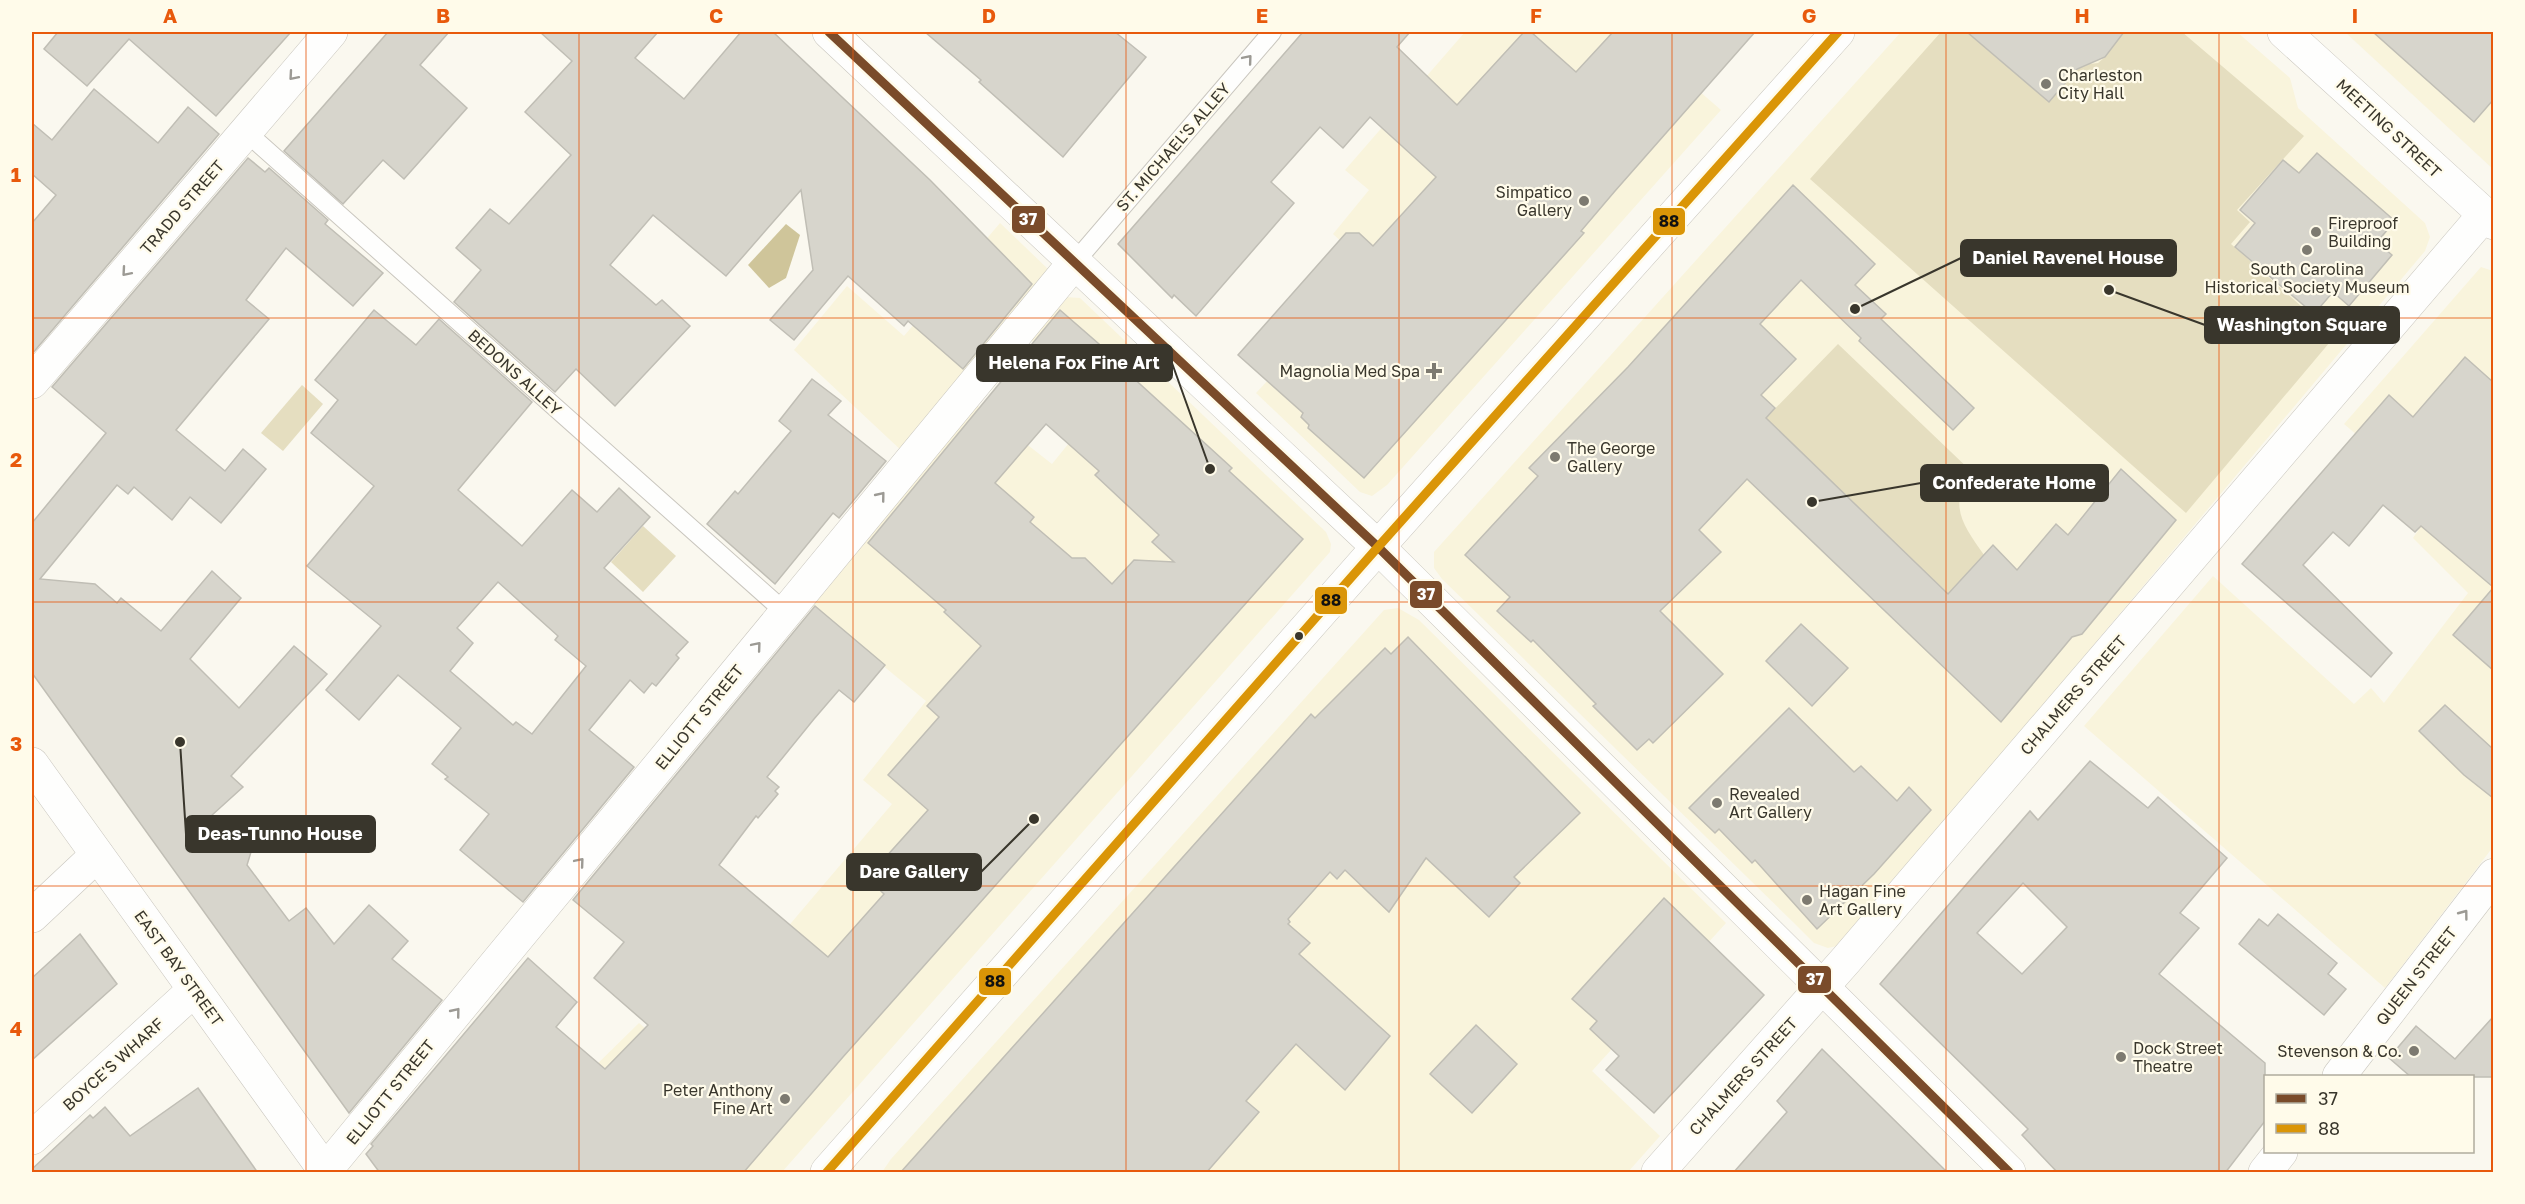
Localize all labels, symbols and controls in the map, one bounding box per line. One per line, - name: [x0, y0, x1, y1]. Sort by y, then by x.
- text: A: [163, 3, 177, 27]
- text: B: [436, 3, 450, 27]
- text: C: [709, 3, 723, 27]
- text: D: [982, 3, 996, 27]
- text: E: [1256, 3, 1268, 27]
- text: F: [1530, 3, 1542, 27]
- text: G: [1802, 3, 1816, 27]
- text: H: [2074, 3, 2090, 27]
- text: I: [2352, 3, 2358, 27]
- one-way arrow: [1241, 55, 1252, 66]
- place label: Charleston City Hall: [2058, 65, 2143, 103]
- one-way arrow: [290, 69, 301, 80]
- street label: MEETING STREET: [2332, 74, 2446, 182]
- marker: Charleston City Hall: [2039, 77, 2053, 91]
- street label: ST. MICHAEL'S ALLEY: [1112, 78, 1235, 215]
- street label: TRADD STREET: [136, 156, 228, 258]
- text: 1: [11, 162, 21, 186]
- place label: Simpatico Gallery: [1496, 182, 1572, 220]
- marker: Simpatico Gallery: [1577, 194, 1591, 208]
- line badge: 37: [1011, 205, 1046, 234]
- line badge: 88: [1652, 207, 1686, 236]
- text: 37: [1019, 209, 1038, 229]
- text: 88: [1659, 211, 1679, 231]
- place label: Fireproof Building: [2328, 213, 2398, 251]
- marker: Fireproof Building: [2309, 225, 2323, 239]
- callout: Daniel Ravenel House: [1961, 240, 2176, 276]
- marker: South Carolina Historical Society Museum: [2300, 243, 2314, 257]
- text: Daniel Ravenel House: [1972, 246, 2164, 268]
- place label: South Carolina Historical Society Museum: [2204, 259, 2410, 297]
- one-way arrow: [122, 265, 133, 276]
- callout: Washington Square: [2205, 307, 2399, 343]
- text: Washington Square: [2217, 313, 2388, 335]
- street label: BEDONS ALLEY: [464, 325, 566, 420]
- callout: Helena Fox Fine Art: [977, 345, 1172, 381]
- text: Helena Fox Fine Art: [988, 351, 1160, 373]
- place label: Magnolia Med Spa: [1279, 361, 1420, 381]
- marker: Magnolia Med Spa: [1425, 362, 1443, 380]
- place label: The George Gallery: [1567, 438, 1655, 476]
- text: 2: [10, 447, 22, 471]
- marker: The George Gallery: [1548, 450, 1562, 464]
- callout: Confederate Home: [1921, 465, 2108, 501]
- text: Confederate Home: [1932, 471, 2096, 493]
- one-way arrow: [874, 492, 885, 503]
- line badge: 37: [1409, 580, 1443, 609]
- text: 37: [1417, 584, 1436, 604]
- line badge: 88: [1314, 586, 1348, 615]
- text: 88: [1321, 590, 1341, 610]
- unlabelled marker: [1293, 630, 1305, 642]
- street label: CHALMERS STREET: [2016, 631, 2130, 759]
- one-way arrow: [750, 642, 761, 653]
- street label: ELLIOTT STREET: [650, 660, 748, 774]
- text: 3: [10, 731, 22, 755]
- place label: Revealed Art Gallery: [1729, 784, 1812, 822]
- marker: Revealed Art Gallery: [1710, 796, 1724, 810]
- callout: Deas-Tunno House: [186, 816, 375, 852]
- text: Deas-Tunno House: [197, 822, 363, 844]
- callout: Dare Gallery: [847, 854, 981, 890]
- one-way arrow: [572, 858, 583, 869]
- text: Dare Gallery: [859, 860, 969, 882]
- place label: Hagan Fine Art Gallery: [1819, 881, 1906, 919]
- marker: Hagan Fine Art Gallery: [1800, 893, 1814, 907]
- street label: EAST BAY STREET: [130, 906, 228, 1030]
- one-way arrow: [2457, 909, 2468, 920]
- street label: QUEEN STREET: [2371, 923, 2461, 1029]
- line badge: 37: [1797, 965, 1832, 994]
- line badge: 88: [978, 967, 1012, 996]
- text: 37: [1806, 969, 1825, 989]
- text: 88: [985, 971, 1005, 991]
- one-way arrow: [448, 1008, 459, 1019]
- street label: BOYCE'S WHARF: [58, 1013, 168, 1115]
- street label: CHALMERS STREET: [1685, 1013, 1801, 1139]
- text: 4: [10, 1016, 22, 1040]
- street label: ELLIOTT STREET: [341, 1035, 439, 1149]
- place label: Dock Street Theatre: [2133, 1038, 2223, 1076]
- place label: Stevenson & Co.: [2277, 1041, 2402, 1061]
- marker: Stevenson & Co.: [2407, 1044, 2421, 1058]
- marker: Dock Street Theatre: [2114, 1050, 2128, 1064]
- legend: [2264, 1075, 2474, 1153]
- place label: Peter Anthony Fine Art: [663, 1080, 773, 1118]
- text: 37: [2318, 1087, 2338, 1109]
- marker: Peter Anthony Fine Art: [778, 1092, 792, 1106]
- text: 88: [2318, 1117, 2340, 1139]

